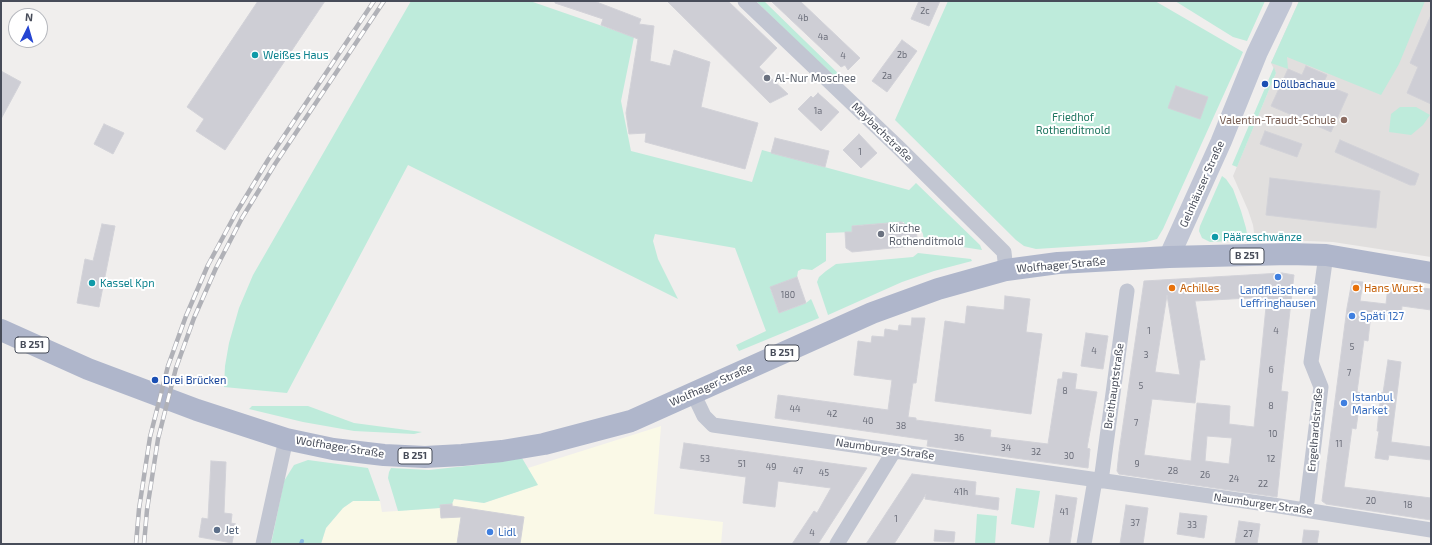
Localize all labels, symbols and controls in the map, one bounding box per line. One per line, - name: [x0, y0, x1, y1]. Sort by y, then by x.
- house number: 2c: [920, 6, 930, 16]
- north arrow: [8, 8, 48, 48]
- text: N: [24, 10, 34, 23]
- house number: 4b: [798, 13, 808, 23]
- house number: 4a: [818, 32, 828, 42]
- place label: Weißes Haus: [263, 48, 328, 62]
- marker: Weißes Haus: [250, 50, 260, 60]
- house number: 2b: [897, 50, 907, 60]
- house number: 4: [840, 51, 846, 61]
- place label: Al-Nur Moschee: [775, 71, 856, 85]
- house number: 2a: [882, 71, 892, 81]
- marker: Al-Nur Moschee: [762, 73, 772, 83]
- place label: Döllbachaue: [1273, 77, 1335, 91]
- marker: Döllbachaue: [1260, 79, 1270, 89]
- street label: Maybachstraße: [849, 100, 915, 164]
- house number: 1a: [814, 106, 822, 116]
- park label: Friedhof Rothenditmold: [1036, 110, 1110, 136]
- place label: Valentin-Traudt-Schule: [1220, 113, 1336, 127]
- marker: Valentin-Traudt-Schule: [1339, 115, 1349, 125]
- street label: Gelnhäuser Straße: [1177, 139, 1227, 229]
- house number: 1: [858, 147, 862, 157]
- place label: Kirche Rothenditmold: [889, 221, 964, 247]
- marker: Kirche Rothenditmold: [876, 229, 886, 239]
- place label: Pääreschwänze: [1223, 230, 1302, 244]
- marker: Pääreschwänze: [1210, 232, 1220, 242]
- road number: B 251: [1230, 248, 1264, 264]
- street label: Wolfhager Straße: [1016, 255, 1106, 275]
- marker: Landfleischerei Leffringhausen: [1273, 272, 1283, 282]
- place label: Kassel Kpn: [100, 276, 155, 290]
- marker: Kassel Kpn: [87, 278, 97, 288]
- place label: Achilles: [1180, 281, 1219, 295]
- place label: Hans Wurst: [1364, 281, 1423, 295]
- marker: Achilles: [1167, 283, 1177, 293]
- place label: Landfleischerei Leffringhausen: [1240, 283, 1316, 309]
- marker: Hans Wurst: [1351, 283, 1361, 293]
- house number: 180: [781, 290, 795, 300]
- place label: Späti 127: [1360, 309, 1404, 323]
- marker: Späti 127: [1347, 311, 1357, 321]
- house number: 1: [1147, 326, 1151, 336]
- house number: 4: [1273, 326, 1279, 336]
- road number: B 251: [15, 337, 49, 353]
- street label: Breithauptstraße: [1101, 342, 1127, 430]
- house number: 5: [1350, 342, 1354, 352]
- road number: B 251: [765, 345, 799, 361]
- house number: 4: [1091, 346, 1097, 356]
- house number: 3: [1143, 350, 1149, 360]
- street label: Wolfhager Straße: [668, 361, 754, 409]
- house number: 6: [1268, 365, 1274, 375]
- house number: 7: [1347, 368, 1351, 378]
- place label: Drei Brücken: [163, 373, 226, 387]
- marker: Drei Brücken: [150, 375, 160, 385]
- house number: 5: [1139, 381, 1143, 391]
- house number: 8: [1062, 386, 1068, 396]
- street label: Engelhardstraße: [1305, 387, 1325, 473]
- place label: Istanbul Market: [1352, 390, 1393, 416]
- marker: Istanbul Market: [1339, 398, 1349, 408]
- house number: 8: [1268, 401, 1274, 411]
- house number: 44: [789, 404, 801, 414]
- house number: 42: [827, 409, 837, 419]
- house number: 40: [863, 416, 873, 426]
- house number: 7: [1134, 418, 1138, 428]
- house number: 38: [896, 421, 906, 431]
- house number: 10: [1268, 429, 1278, 439]
- house number: 36: [954, 433, 964, 443]
- street label: Wolfhager Straße: [295, 434, 385, 460]
- street label: Naumburger Straße: [835, 436, 935, 462]
- house number: 11: [1335, 439, 1343, 449]
- house number: 34: [1001, 443, 1011, 453]
- house number: 32: [1031, 447, 1041, 457]
- road number: B 251: [398, 448, 432, 464]
- house number: 30: [1064, 451, 1074, 461]
- house number: 53: [700, 454, 710, 464]
- house number: 12: [1267, 454, 1275, 464]
- house number: 51: [738, 459, 746, 469]
- house number: 9: [1134, 459, 1140, 469]
- house number: 49: [766, 462, 776, 472]
- house number: 47: [793, 466, 803, 476]
- house number: 28: [1168, 466, 1178, 476]
- house number: 45: [819, 468, 829, 478]
- house number: 26: [1200, 470, 1210, 480]
- house number: 24: [1229, 474, 1239, 484]
- house number: 22: [1258, 479, 1268, 489]
- house number: 41h: [954, 487, 968, 497]
- street label: Naumburger Straße: [1213, 491, 1313, 517]
- house number: 20: [1366, 496, 1376, 506]
- house number: 18: [1403, 500, 1413, 510]
- house number: 41: [1059, 507, 1069, 517]
- house number: 1: [894, 514, 898, 524]
- house number: 37: [1130, 518, 1140, 528]
- house number: 33: [1187, 520, 1197, 530]
- place label: Jet: [225, 523, 239, 537]
- marker: Jet: [212, 525, 222, 535]
- place label: Lidl: [498, 525, 516, 539]
- marker: Lidl: [485, 527, 495, 537]
- house number: 4: [809, 528, 815, 538]
- house number: 27: [1243, 529, 1253, 539]

